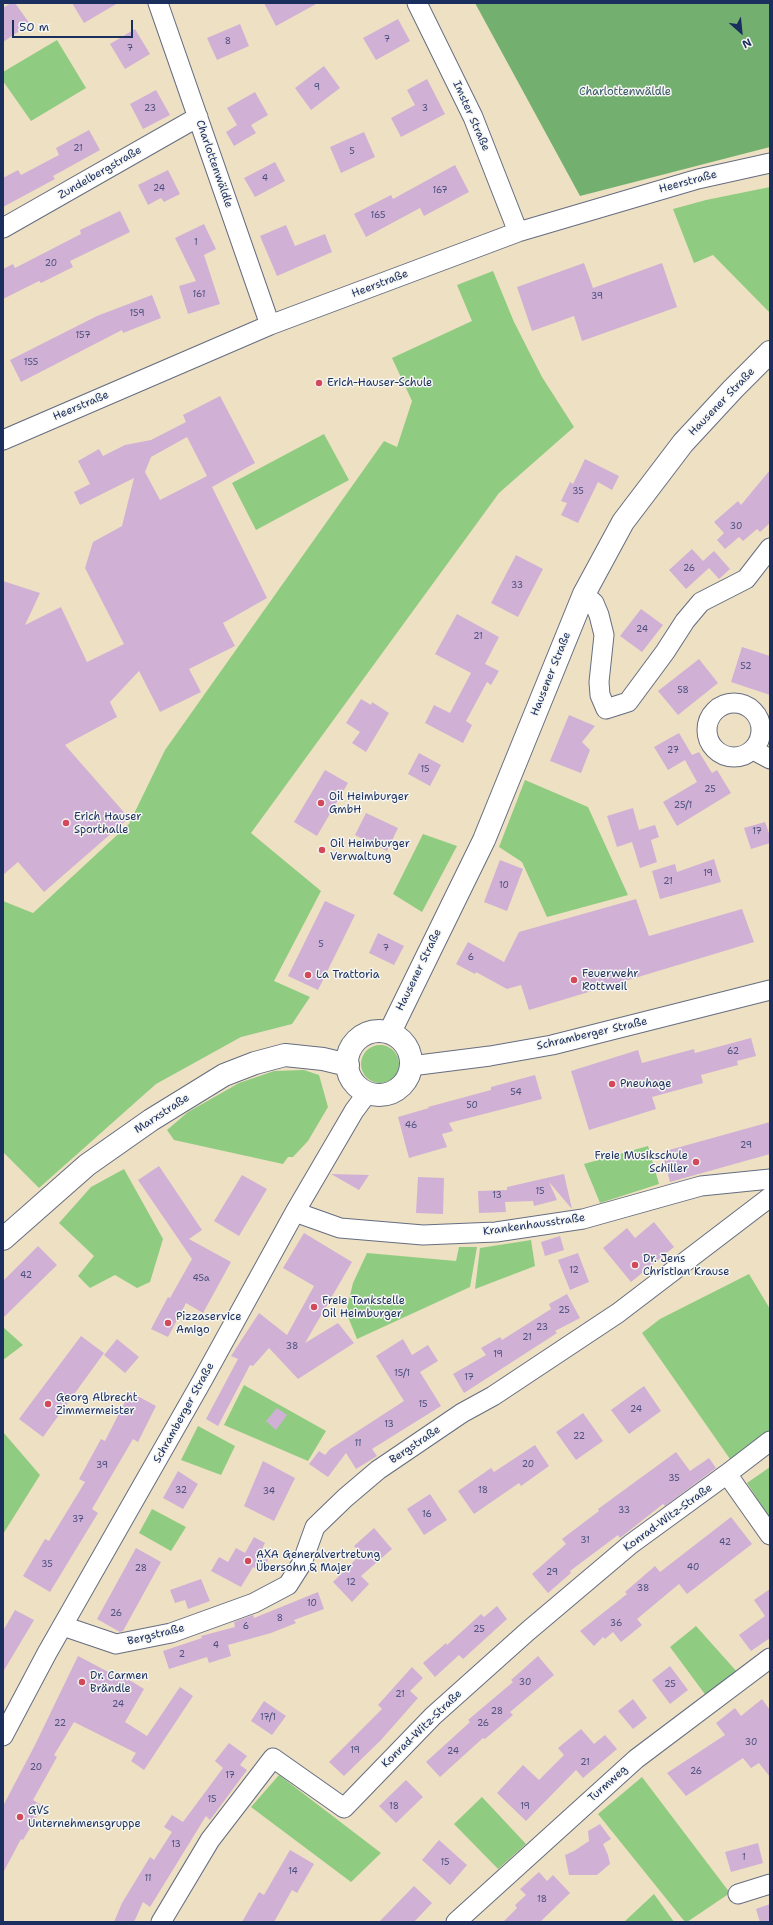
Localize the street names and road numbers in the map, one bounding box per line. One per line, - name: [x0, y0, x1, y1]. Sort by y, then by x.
- street label: Imster Straße: [450, 79, 492, 153]
- street label: Charlottenwäldle: [193, 118, 235, 210]
- street label: Zundelbergstraße: [56, 144, 144, 202]
- street label: Heerstraße: [658, 168, 718, 196]
- street label: Heerstraße: [350, 267, 410, 301]
- street label: Hausener Straße: [686, 365, 758, 439]
- street label: Heerstraße: [51, 388, 111, 424]
- street label: Hausener Straße: [528, 630, 574, 718]
- street label: Hausener Straße: [393, 927, 445, 1013]
- street label: Schramberger Straße: [535, 1015, 649, 1053]
- street label: Marxstraße: [132, 1091, 192, 1137]
- street label: Krankenhausstraße: [482, 1211, 586, 1239]
- street label: Schramberger Straße: [151, 1360, 217, 1466]
- street label: Bergstraße: [387, 1423, 443, 1467]
- street label: Konrad-Witz-Straße: [621, 1481, 715, 1555]
- street label: Bergstraße: [126, 1622, 186, 1648]
- street label: Konrad-Witz-Straße: [379, 1687, 465, 1771]
- street label: Turmweg: [586, 1763, 630, 1805]

